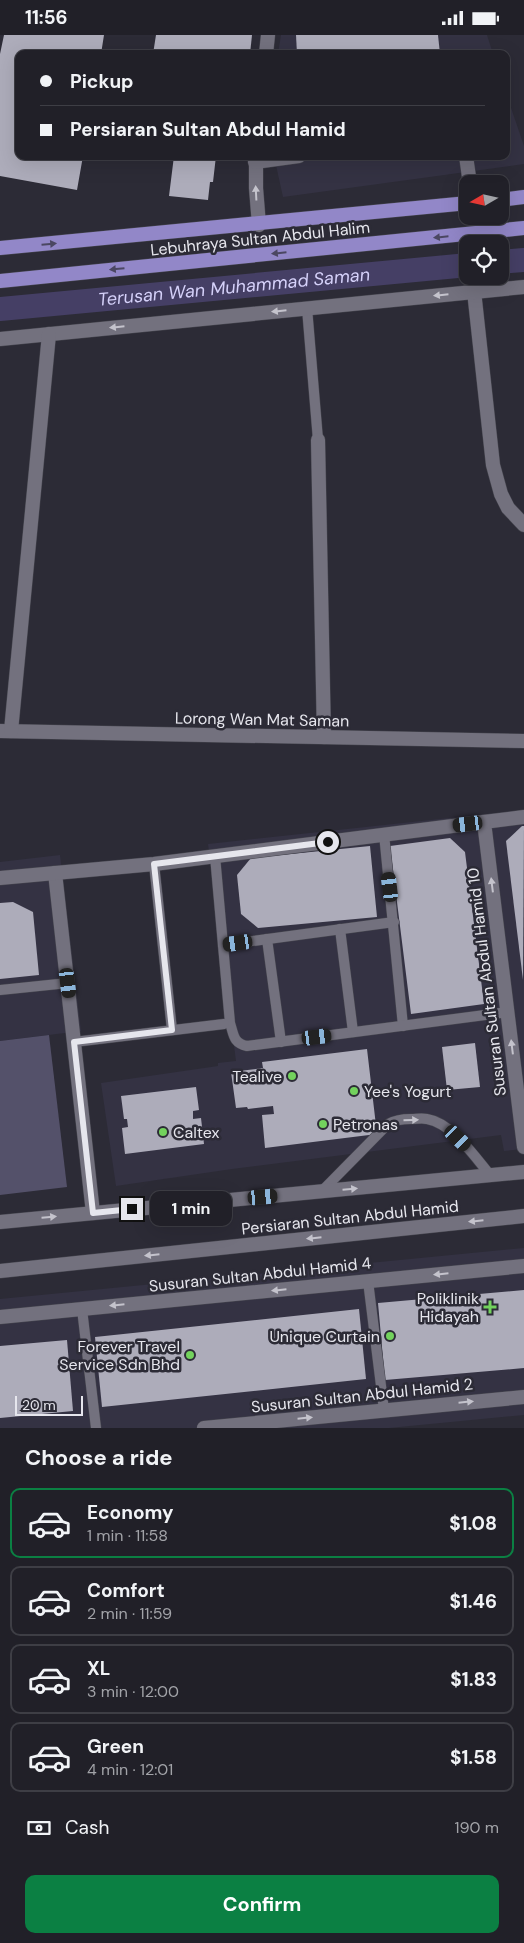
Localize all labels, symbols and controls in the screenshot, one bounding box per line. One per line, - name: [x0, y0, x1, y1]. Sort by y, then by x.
- text: 11:56: [25, 5, 68, 30]
- text: Pickup: [70, 69, 134, 94]
- text: Persiaran Sultan Abdul Hamid: [70, 117, 346, 142]
- north arrow: [459, 175, 509, 225]
- map controls: [459, 175, 509, 285]
- one-way arrow: [252, 185, 260, 201]
- street label: Lebuhraya Sultan Abdul Halim: [149, 217, 371, 260]
- one-way arrow: [432, 233, 448, 241]
- button: locate: [459, 235, 509, 285]
- one-way arrow: [41, 239, 57, 247]
- one-way arrow: [271, 249, 287, 257]
- water label: Terusan Wan Muhammad Saman: [97, 262, 371, 312]
- one-way arrow: [109, 266, 125, 274]
- one-way arrow: [432, 291, 448, 299]
- one-way arrow: [271, 307, 287, 315]
- one-way arrow: [109, 323, 125, 331]
- street label: Lorong Wan Mat Saman: [175, 707, 349, 732]
- car: [452, 815, 483, 833]
- route start: [317, 831, 339, 853]
- street label: Susuran Sultan Abdul Hamid 10: [462, 867, 511, 1097]
- car: [380, 871, 399, 903]
- one-way arrow: [488, 877, 496, 893]
- car: [222, 933, 253, 953]
- car: [58, 967, 77, 999]
- car: [301, 1028, 332, 1046]
- one-way arrow: [508, 1038, 516, 1054]
- place label: Tealive: [232, 1066, 282, 1087]
- marker: Tealive: [286, 1070, 298, 1082]
- place label: Yee's Yogurt: [364, 1081, 452, 1102]
- marker: Yee's Yogurt: [348, 1085, 360, 1097]
- place label: Petronas: [333, 1114, 398, 1135]
- one-way arrow: [404, 1115, 420, 1123]
- marker: Petronas: [317, 1118, 329, 1130]
- place label: Caltex: [173, 1122, 220, 1143]
- car: [441, 1122, 474, 1154]
- marker: Caltex: [157, 1126, 169, 1138]
- one-way arrow: [342, 1185, 358, 1193]
- car: [247, 1188, 278, 1206]
- callout: 1 min: [150, 1191, 232, 1227]
- street label: Persiaran Sultan Abdul Hamid: [240, 1196, 460, 1239]
- route end: [121, 1198, 143, 1220]
- text: 1 min: [172, 1198, 210, 1219]
- one-way arrow: [41, 1213, 57, 1221]
- one-way arrow: [467, 1217, 483, 1225]
- one-way arrow: [306, 1234, 322, 1242]
- one-way arrow: [144, 1251, 160, 1259]
- street label: Susuran Sultan Abdul Hamid 4: [148, 1252, 373, 1297]
- one-way arrow: [432, 1270, 448, 1278]
- one-way arrow: [271, 1286, 287, 1294]
- place label: Poliklinik Hidayah: [417, 1288, 479, 1327]
- marker: Poliklinik Hidayah: [483, 1300, 497, 1314]
- one-way arrow: [109, 1301, 125, 1309]
- place label: Unique Curtain: [269, 1326, 380, 1347]
- marker: Unique Curtain: [384, 1330, 396, 1342]
- place label: Forever Travel Service Sdn Bhd: [59, 1336, 180, 1375]
- marker: Forever Travel Service Sdn Bhd: [184, 1349, 196, 1361]
- street label: Susuran Sultan Abdul Hamid 2: [250, 1373, 474, 1418]
- scale bar: [15, 1393, 82, 1416]
- text: 20 m: [22, 1396, 56, 1414]
- one-way arrow: [459, 1398, 475, 1406]
- one-way arrow: [297, 1414, 313, 1422]
- text: Choose a ride: [25, 1443, 173, 1472]
- text: Economy: [87, 1500, 174, 1525]
- icon: car: [27, 1501, 72, 1546]
- text: $1.08: [449, 1511, 497, 1536]
- text: 1 min · 11:58: [87, 1525, 168, 1546]
- text: Comfort: [87, 1578, 165, 1603]
- icon: car: [27, 1579, 72, 1624]
- text: $1.46: [449, 1589, 497, 1614]
- text: 2 min · 11:59: [87, 1603, 172, 1624]
- text: XL: [87, 1656, 110, 1681]
- icon: car: [27, 1657, 72, 1702]
- text: $1.83: [450, 1667, 497, 1692]
- text: 3 min · 12:00: [87, 1681, 179, 1702]
- text: Green: [87, 1734, 144, 1759]
- icon: car: [27, 1735, 72, 1780]
- text: $1.58: [450, 1745, 497, 1770]
- text: 4 min · 12:01: [87, 1759, 173, 1780]
- icon: cash: [25, 1814, 53, 1842]
- text: Cash: [65, 1815, 109, 1840]
- text: 190 m: [455, 1817, 499, 1838]
- button: Confirm: [25, 1875, 499, 1933]

